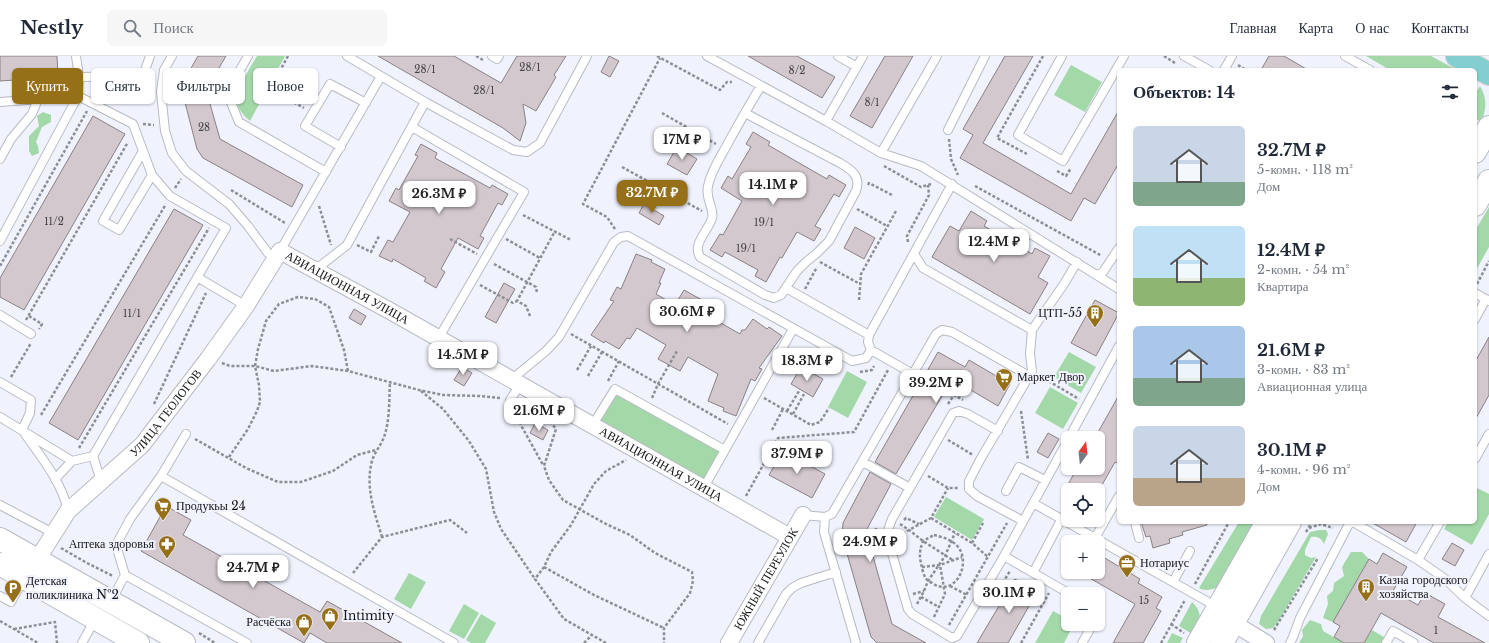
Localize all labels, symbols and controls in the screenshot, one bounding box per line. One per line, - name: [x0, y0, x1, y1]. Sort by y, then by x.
- search box: [107, 10, 387, 46]
- text: Nestly: [20, 16, 83, 39]
- icon: search: [121, 17, 143, 39]
- text: Поиск: [153, 18, 194, 37]
- text: Главная: [1229, 19, 1276, 37]
- text: Карта: [1298, 19, 1333, 37]
- text: О нас: [1355, 19, 1389, 37]
- text: Контакты: [1411, 19, 1469, 37]
- house number: 28/1: [519, 61, 541, 74]
- house number: 28/1: [414, 63, 436, 76]
- house number: 8/2: [789, 64, 805, 77]
- chip: Купить: [12, 68, 83, 104]
- chip: Снять: [91, 68, 155, 104]
- chip: Фильтры: [163, 68, 245, 104]
- chip: Новое: [253, 68, 318, 104]
- icon: filters: [1439, 81, 1461, 103]
- text: Объектов: 14: [1133, 82, 1235, 103]
- house number: 28/1: [473, 84, 495, 97]
- house number: 8/1: [864, 96, 880, 109]
- house number: 28: [198, 121, 210, 134]
- pin: 17M ₽: [654, 127, 710, 161]
- text: 17M ₽: [663, 131, 701, 148]
- text: 32.7M ₽: [1257, 140, 1326, 161]
- icon: home: [1165, 142, 1213, 190]
- text: 5-комн. · 118 m²: [1257, 161, 1353, 178]
- pin: 14.1M ₽: [736, 172, 810, 206]
- text: 14.1M ₽: [748, 176, 798, 193]
- text: Дом: [1257, 178, 1280, 195]
- pin: 32.7M ₽: [615, 180, 689, 214]
- pin: 26.3M ₽: [402, 181, 476, 215]
- text: 32.7M ₽: [626, 184, 678, 201]
- text: 26.3M ₽: [412, 185, 466, 202]
- house number: 11/2: [44, 215, 64, 228]
- house number: 19/1: [754, 216, 774, 229]
- pin: 12.4M ₽: [957, 229, 1031, 263]
- text: 12.4M ₽: [968, 233, 1020, 250]
- text: 12.4M ₽: [1257, 240, 1325, 261]
- house number: 19/1: [736, 242, 756, 255]
- icon: home: [1165, 242, 1213, 290]
- street label: АВИАЦИОННАЯ УЛИЦА: [283, 247, 412, 327]
- text: 2-комн. · 54 m²: [1257, 261, 1349, 278]
- text: Квартира: [1257, 278, 1309, 295]
- pin: 30.6M ₽: [650, 299, 724, 333]
- text: 30.6M ₽: [659, 303, 715, 320]
- building icon: ЦТП-55: [1085, 303, 1105, 328]
- place label: ЦТП-55: [1038, 305, 1082, 320]
- house number: 11/1: [123, 307, 141, 320]
- text: 21.6M ₽: [1257, 340, 1325, 361]
- pin: 14.5M ₽: [426, 342, 500, 376]
- icon: home: [1165, 342, 1213, 390]
- text: 14.5M ₽: [437, 346, 489, 363]
- pin: 18.3M ₽: [770, 348, 844, 382]
- text: 18.3M ₽: [781, 352, 833, 369]
- text: 3-комн. · 83 m²: [1257, 361, 1350, 378]
- street label: УЛИЦА ГЕОЛОГОВ: [126, 366, 204, 459]
- supermarket icon: Маркет Двор: [994, 367, 1014, 392]
- place label: Маркет Двор: [1017, 369, 1084, 384]
- pin: 39.2M ₽: [899, 370, 973, 404]
- text: 39.2M ₽: [909, 374, 963, 391]
- text: Авиационная улица: [1257, 378, 1367, 395]
- pin: 21.6M ₽: [502, 398, 576, 432]
- text: 21.6M ₽: [513, 402, 565, 419]
- street label: АВИАЦИОННАЯ УЛИЦА: [597, 423, 726, 505]
- north arrow: [1061, 431, 1105, 475]
- map controls: [1061, 431, 1105, 631]
- text: 30.1M ₽: [1257, 440, 1326, 461]
- pin: 37.9M ₽: [760, 441, 834, 475]
- icon: home: [1165, 442, 1213, 490]
- text: 37.9M ₽: [771, 445, 823, 462]
- text: 4-комн. · 96 m²: [1257, 461, 1350, 478]
- text: Дом: [1257, 478, 1280, 495]
- button: locate: [1061, 483, 1105, 527]
- supermarket icon: Продукьы 24: [153, 496, 173, 521]
- place label: Продукьы 24: [176, 498, 246, 513]
- street label: ЮЖНЫЙ ПЕРЕУЛОК: [730, 524, 802, 632]
- pin: 24.9M ₽: [833, 529, 907, 563]
- text: 24.9M ₽: [842, 533, 898, 550]
- pharmacy icon: Аптека здоровья: [157, 534, 177, 559]
- button: +: [1061, 535, 1105, 579]
- place label: Аптека здоровья: [69, 536, 154, 551]
- office icon: Нотариус: [1117, 553, 1137, 578]
- pin: 24.7M ₽: [216, 555, 290, 589]
- place label: Нотариус: [1140, 555, 1189, 570]
- text: 24.7M ₽: [226, 559, 280, 576]
- place label: Казна городского хозяйства: [1379, 572, 1468, 601]
- place label: Детская поликлиника №2: [26, 573, 119, 602]
- building icon: Казна городского хозяйства: [1356, 577, 1376, 602]
- parking icon: Детская поликлиника №2: [3, 578, 23, 603]
- pin: 30.1M ₽: [972, 580, 1046, 614]
- text: 30.1M ₽: [983, 584, 1035, 601]
- button: −: [1061, 587, 1105, 631]
- house number: 15: [1139, 594, 1149, 607]
- shop icon: Intimity: [320, 606, 340, 631]
- place label: Intimity: [343, 608, 394, 623]
- shop icon: Расчёска: [294, 612, 314, 637]
- place label: Расчёска: [246, 614, 292, 629]
- house number: 1: [1434, 624, 1438, 637]

